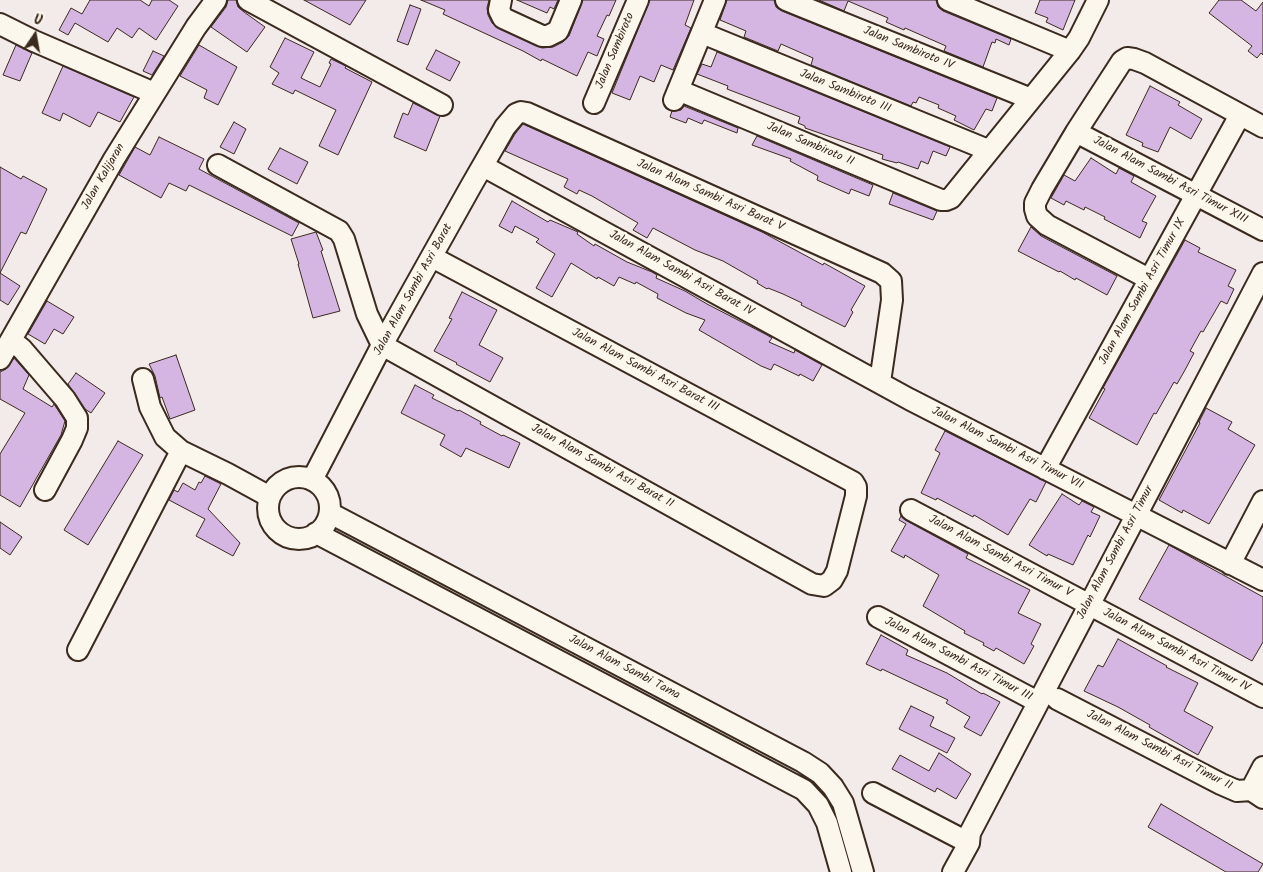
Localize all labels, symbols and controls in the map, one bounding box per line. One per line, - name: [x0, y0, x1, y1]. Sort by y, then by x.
- text: U: [32, 9, 44, 32]
- north arrow: [10, 10, 60, 60]
- street label: Jalan Sambiroto: [594, 11, 638, 91]
- street label: Jalan Sambiroto IV: [861, 24, 955, 74]
- street label: Jalan Sambiroto III: [797, 67, 893, 117]
- street label: Jalan Sambiroto II: [764, 120, 856, 170]
- street label: Jalan Alam Sambi Asri Timur XIII: [1090, 134, 1250, 228]
- street label: Jalan Kalijaran: [79, 141, 129, 213]
- street label: Jalan Alam Sambi Asri Barat V: [634, 157, 786, 235]
- street label: Jalan Alam Sambi Asri Timur IX: [1097, 216, 1189, 368]
- street label: Jalan Alam Sambi Asri Barat: [372, 222, 456, 358]
- street label: Jalan Alam Sambi Asri Barat IV: [606, 228, 756, 320]
- street label: Jalan Alam Sambi Asri Barat III: [569, 326, 721, 416]
- street label: Jalan Alam Sambi Asri Timur VII: [929, 404, 1085, 494]
- street label: Jalan Alam Sambi Asri Barat II: [528, 422, 676, 512]
- street label: Jalan Alam Sambi Asri Timur: [1075, 484, 1157, 622]
- street label: Jalan Alam Sambi Asri Timur V: [926, 513, 1074, 601]
- street label: Jalan Alam Sambi Asri Timur IV: [1100, 606, 1252, 696]
- street label: Jalan Alam Sambi Asri Timur III: [882, 615, 1034, 705]
- street label: Jalan Alam Sambi Tama: [566, 633, 682, 703]
- street label: Jalan Alam Sambi Asri Timur II: [1084, 708, 1234, 794]

